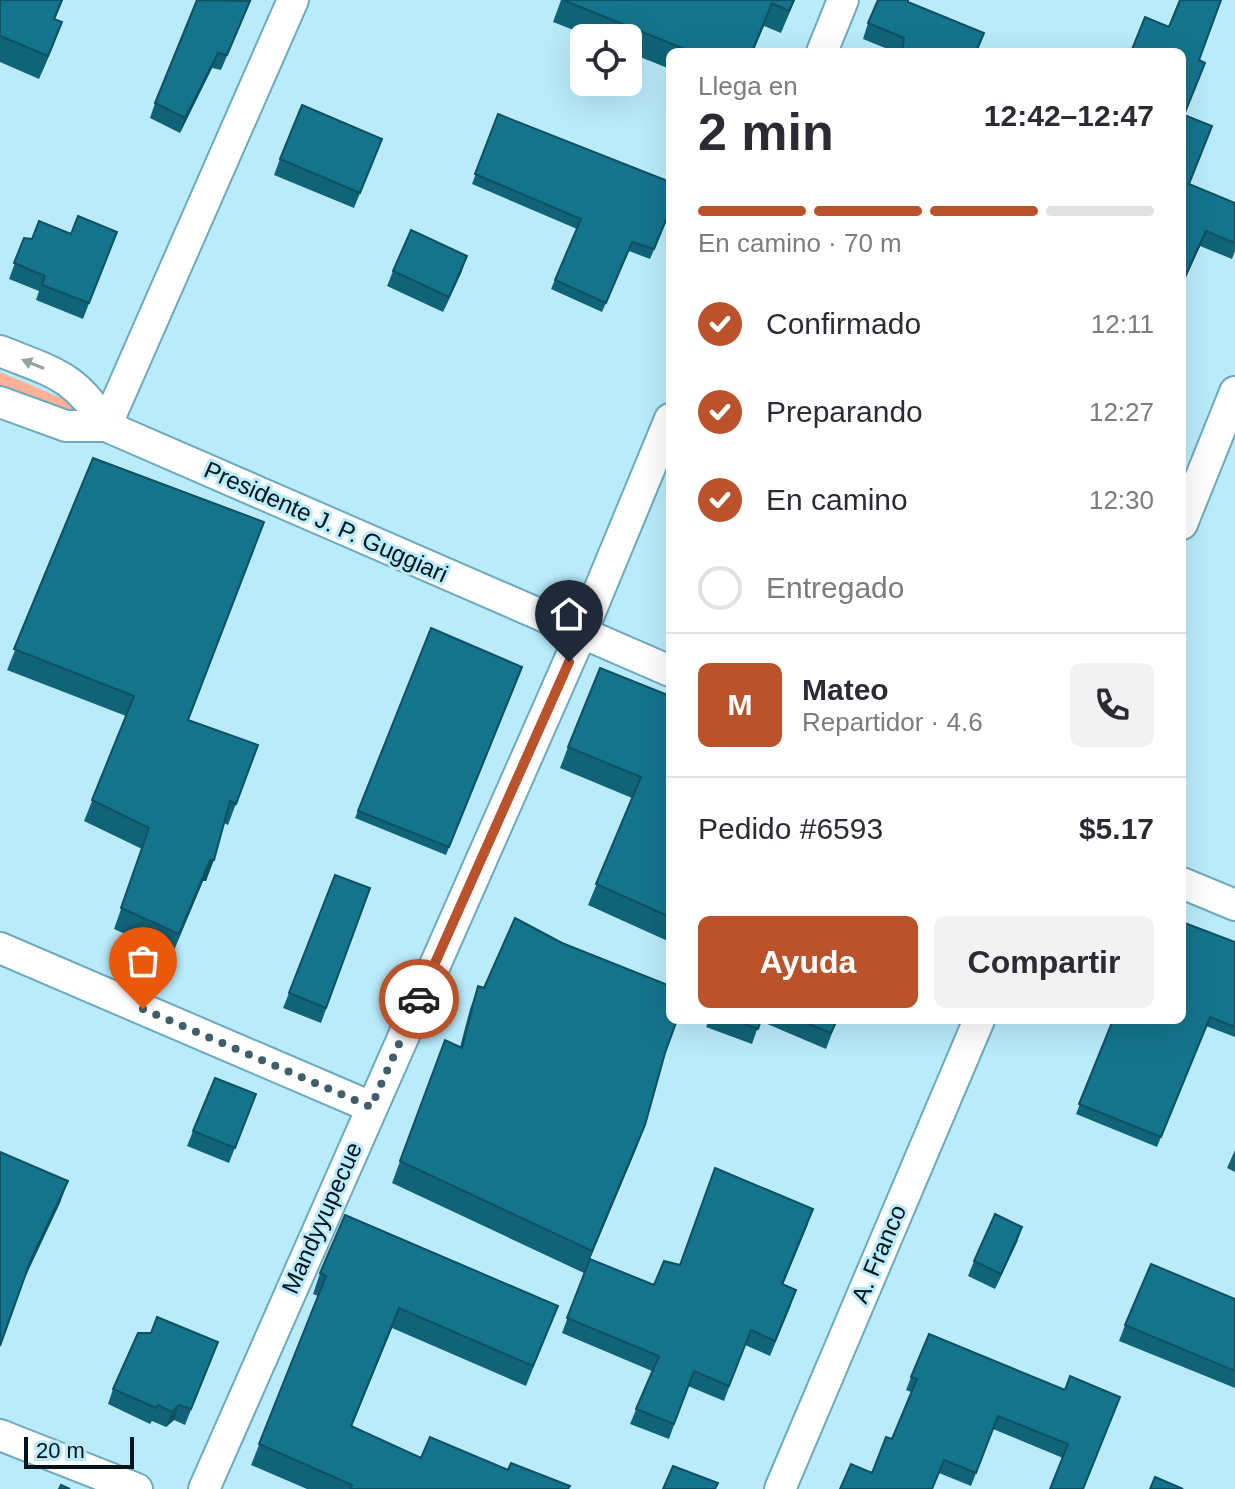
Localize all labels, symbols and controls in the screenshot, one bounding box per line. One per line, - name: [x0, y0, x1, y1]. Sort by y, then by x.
- map controls: [570, 24, 642, 96]
- button: locate: [570, 24, 642, 96]
- text: Llega en: [698, 71, 798, 101]
- text: 12:42–12:47: [984, 99, 1154, 132]
- text: 2 min: [698, 103, 834, 161]
- text: En camino · 70 m: [698, 228, 902, 258]
- icon: check: [698, 302, 742, 346]
- text: Confirmado: [766, 307, 921, 340]
- text: 12:11: [1091, 309, 1154, 339]
- one-way arrow: [21, 358, 44, 371]
- icon: check: [698, 390, 742, 434]
- text: Preparando: [766, 395, 923, 428]
- text: 12:27: [1089, 397, 1154, 427]
- street label: Presidente J. P. Guggiari: [200, 456, 452, 588]
- icon: check: [698, 478, 742, 522]
- text: En camino: [766, 483, 908, 516]
- text: 12:30: [1089, 485, 1154, 515]
- text: Entregado: [766, 571, 904, 604]
- pin: [535, 580, 603, 662]
- icon: home: [547, 592, 591, 636]
- button: phone: [1070, 663, 1154, 747]
- text: Mateo: [802, 673, 889, 706]
- text: M: [728, 688, 753, 721]
- text: Repartidor · 4.6: [802, 707, 983, 737]
- text: Pedido #6593: [698, 812, 883, 845]
- text: $5.17: [1079, 812, 1154, 845]
- button: Ayuda: [698, 916, 918, 1008]
- button: Compartir: [934, 916, 1154, 1008]
- pin: [109, 927, 177, 1009]
- icon: bag: [121, 939, 165, 983]
- courier: [379, 959, 459, 1039]
- icon: car: [397, 977, 441, 1021]
- street label: Mandyyupecue: [276, 1138, 367, 1298]
- street label: A. Franco: [846, 1201, 911, 1307]
- scale bar: [24, 1433, 134, 1469]
- text: 20 m: [36, 1438, 85, 1463]

